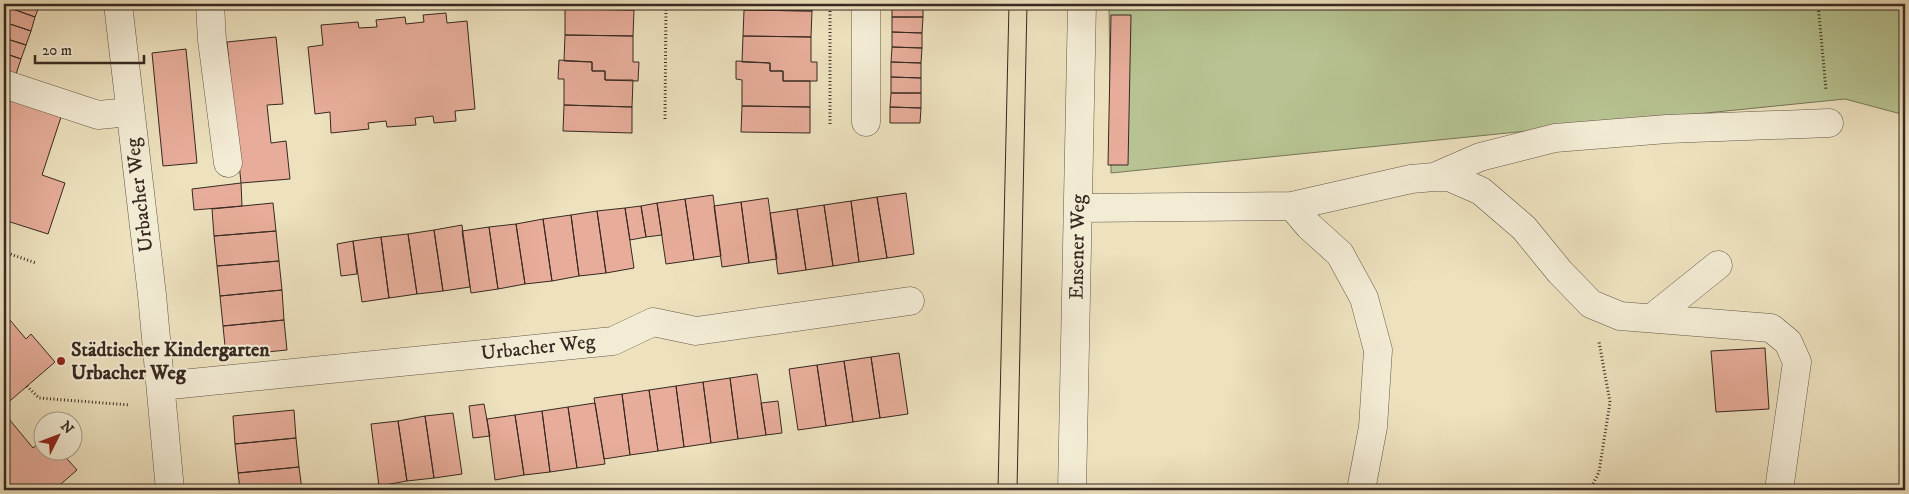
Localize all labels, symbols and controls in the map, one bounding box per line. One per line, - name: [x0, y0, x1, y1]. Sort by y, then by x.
- scale bar: [35, 32, 144, 64]
- text: 20 m: [42, 41, 72, 60]
- street label: Urbacher Weg: [121, 136, 159, 253]
- street label: Ensener Weg: [1065, 194, 1091, 300]
- street label: Urbacher Weg: [480, 330, 597, 366]
- place label: Städtischer Kindergarten Urbacher Weg: [71, 338, 270, 386]
- marker: Städtischer Kindergarten Urbacher Weg: [55, 355, 67, 367]
- north arrow: [32, 412, 82, 462]
- text: N: [56, 418, 78, 439]

